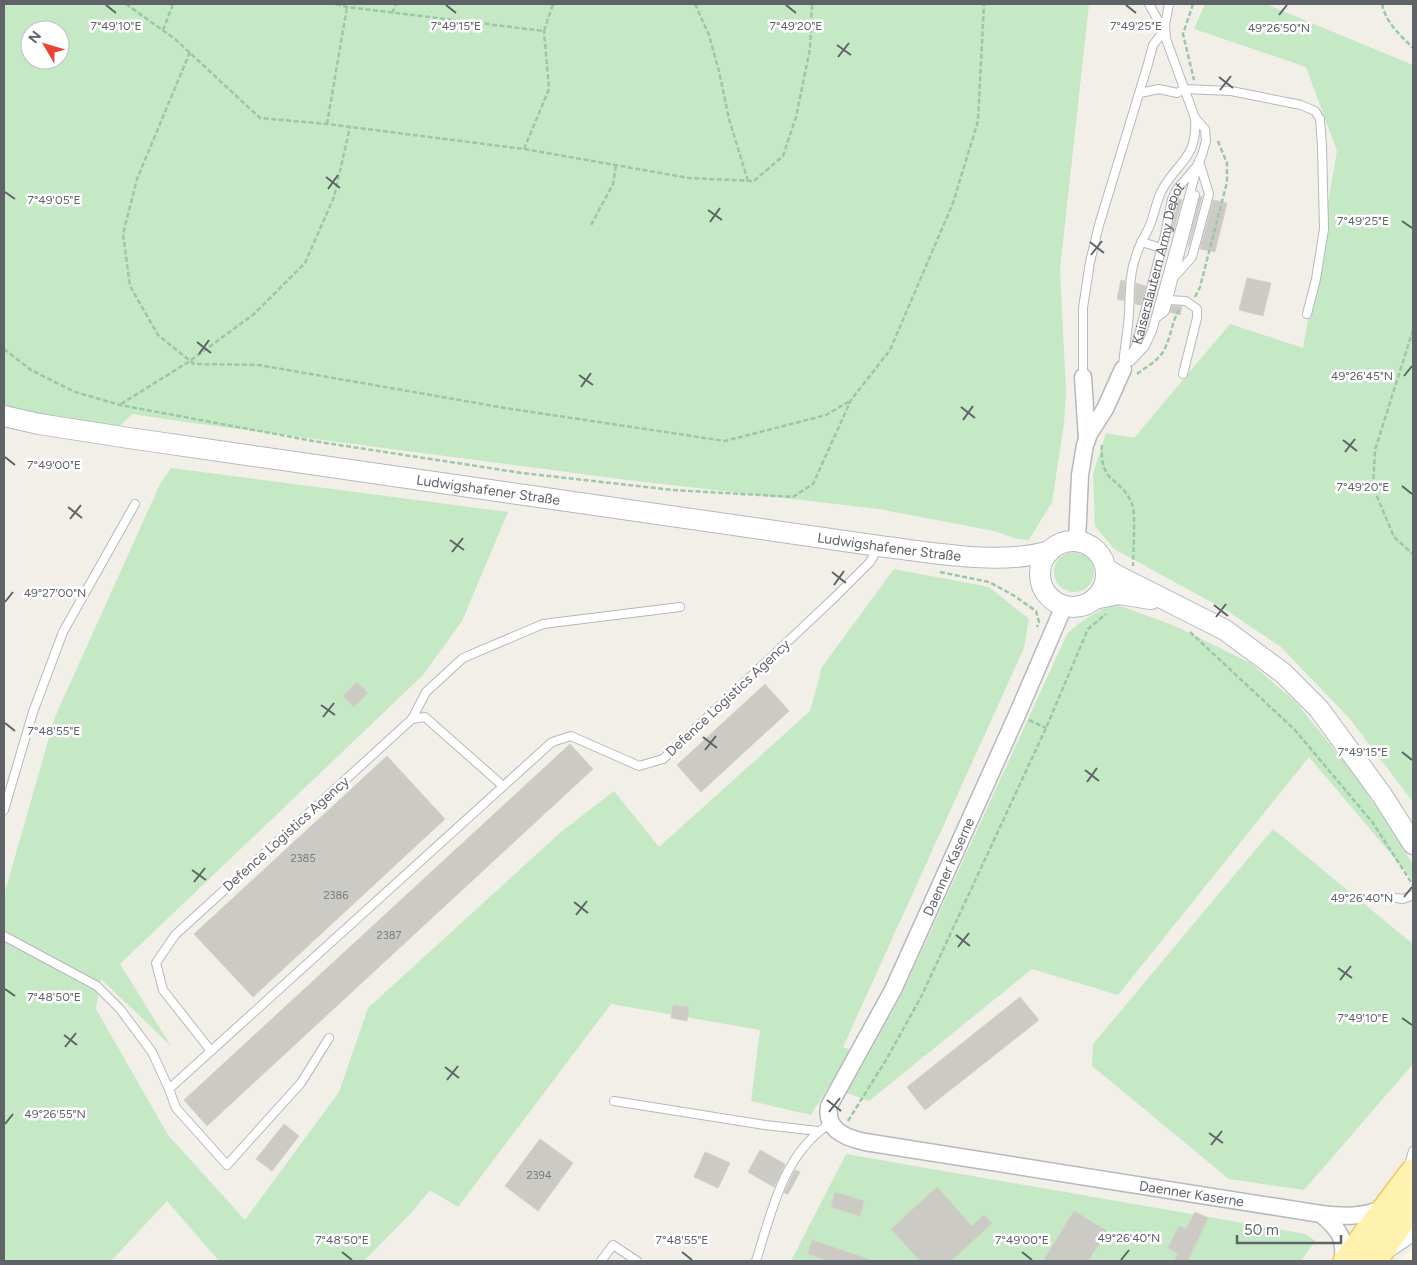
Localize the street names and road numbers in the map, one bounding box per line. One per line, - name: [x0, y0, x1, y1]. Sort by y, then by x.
- street label: Kaiserslautern Army Depot: [1128, 178, 1188, 346]
- street label: Ludwigshafener Straße: [415, 471, 562, 509]
- street label: Ludwigshafener Straße: [816, 529, 962, 565]
- street label: Defence Logistics Agency: [662, 635, 794, 760]
- street label: Defence Logistics Agency: [219, 772, 353, 895]
- street label: Daenner Kaserne: [920, 815, 978, 919]
- street label: Daenner Kaserne: [1138, 1177, 1246, 1210]

